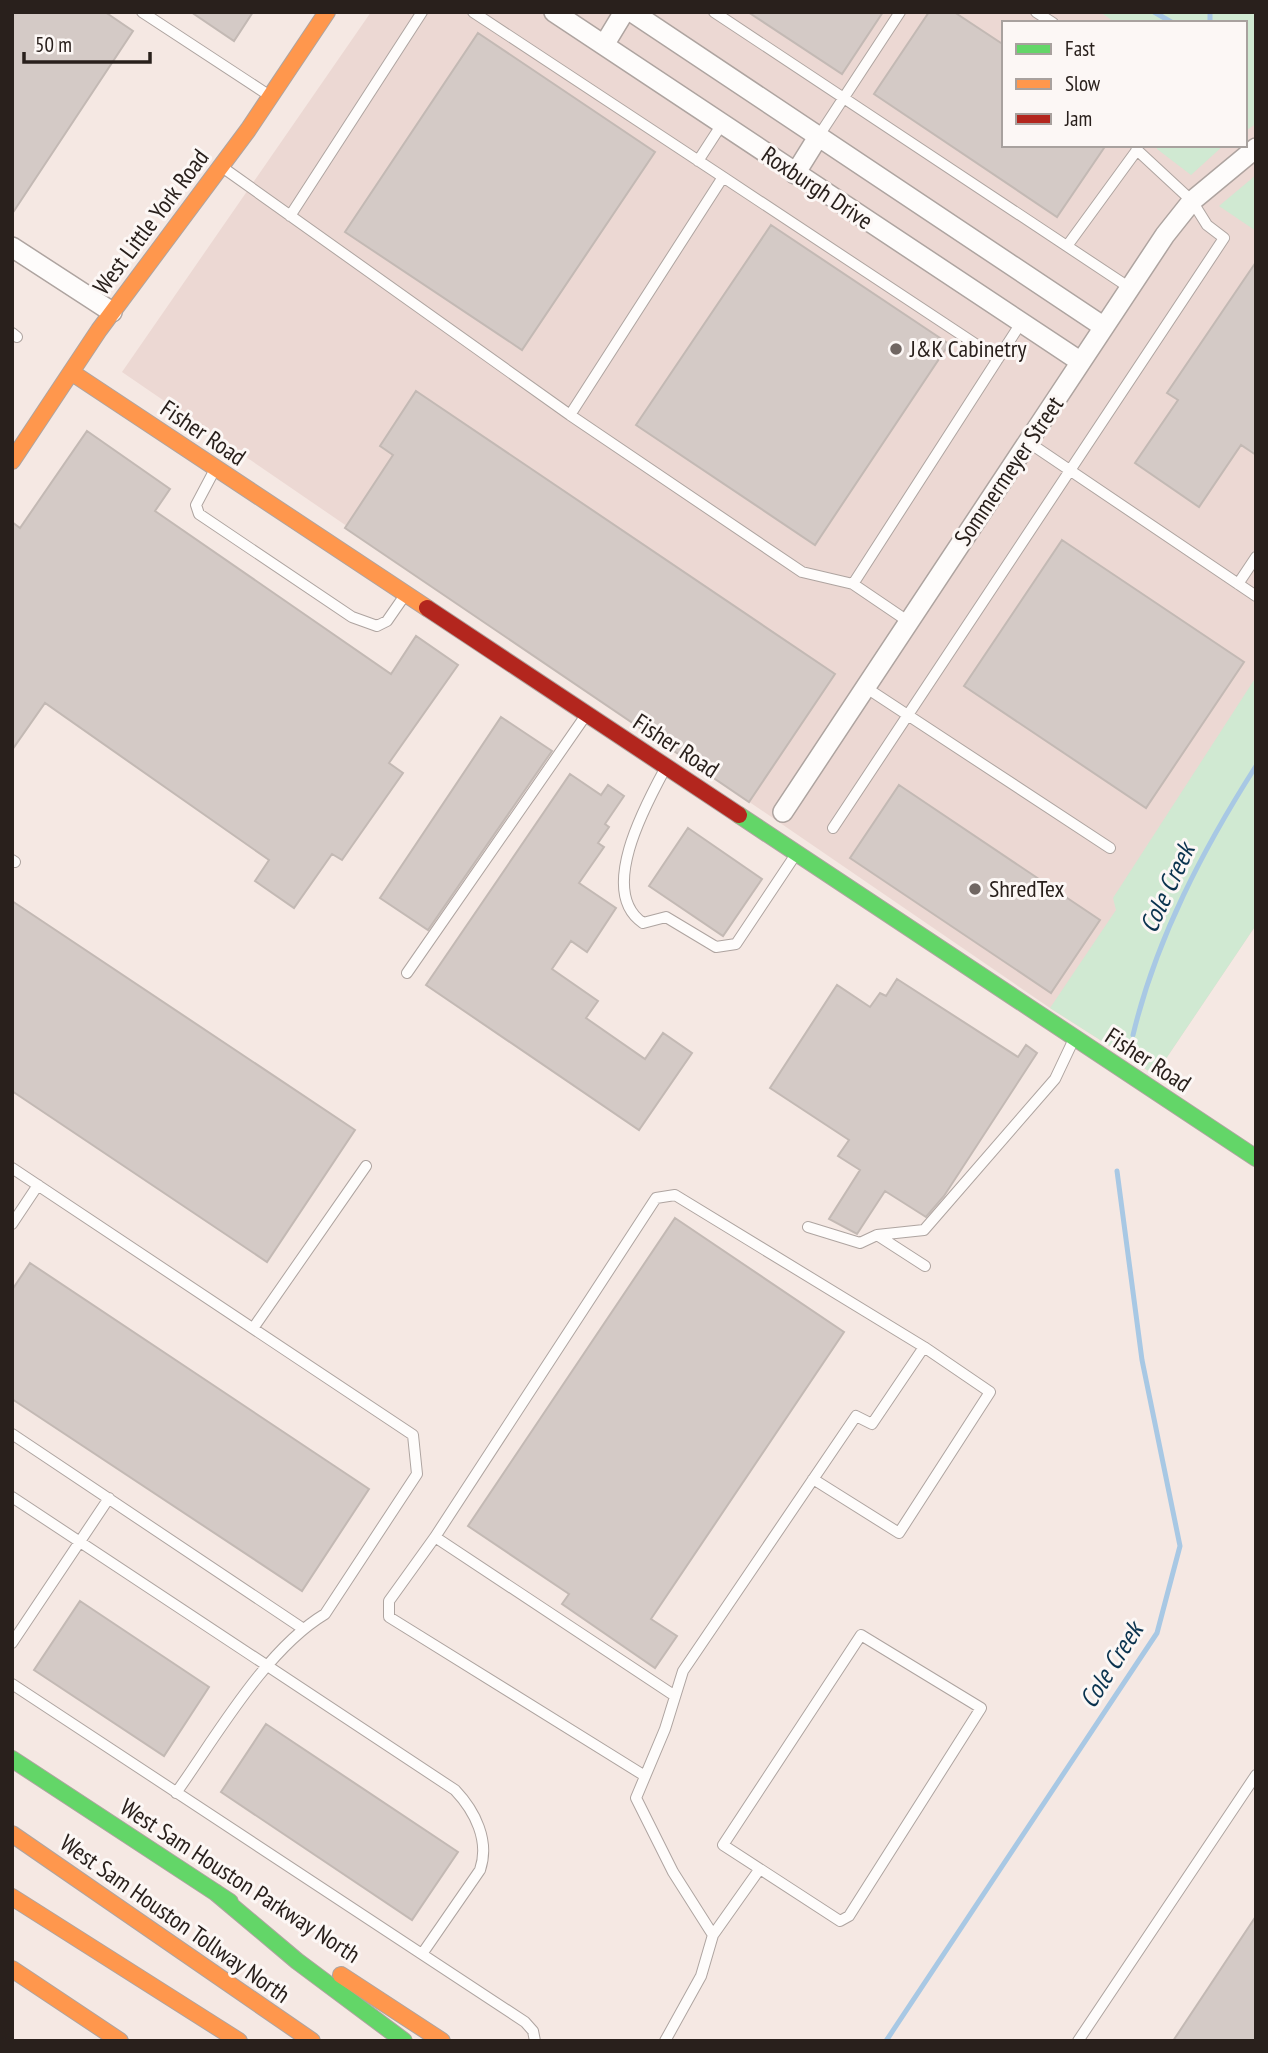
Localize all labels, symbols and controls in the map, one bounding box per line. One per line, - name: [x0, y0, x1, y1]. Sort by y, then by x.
- scale bar: [24, 21, 150, 65]
- legend: [1002, 21, 1247, 147]
- text: 50 m: [35, 31, 72, 58]
- text: Fast: [1065, 35, 1095, 62]
- text: Slow: [1065, 70, 1101, 97]
- text: Jam: [1064, 105, 1092, 132]
- street label: Roxburgh Drive: [756, 139, 879, 236]
- street label: West Little York Road: [86, 143, 215, 301]
- place label: J&K Cabinetry: [909, 333, 1026, 364]
- marker: J&K Cabinetry: [888, 341, 904, 357]
- street label: Sommermeyer Street: [947, 390, 1070, 551]
- street label: Fisher Road: [155, 393, 252, 472]
- street label: Fisher Road: [627, 706, 725, 785]
- water label: Cole Creek: [1132, 835, 1203, 938]
- place label: ShredTex: [989, 873, 1064, 904]
- marker: ShredTex: [967, 881, 983, 897]
- street label: Fisher Road: [1099, 1020, 1197, 1099]
- water label: Cole Creek: [1071, 1613, 1151, 1714]
- street label: West Sam Houston Parkway North: [114, 1791, 366, 1970]
- street label: West Sam Houston Tollway North: [54, 1827, 296, 2010]

